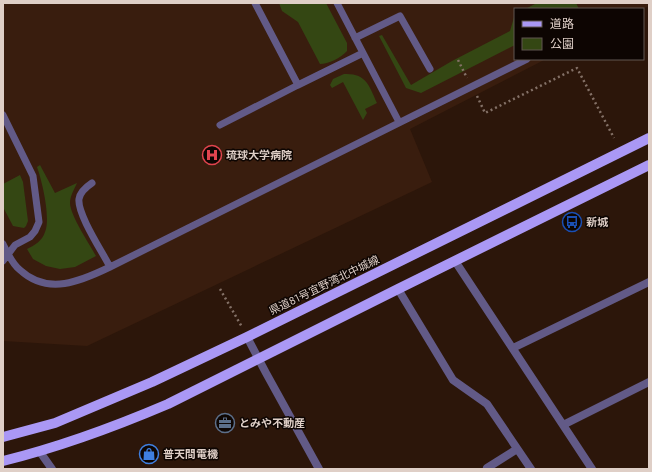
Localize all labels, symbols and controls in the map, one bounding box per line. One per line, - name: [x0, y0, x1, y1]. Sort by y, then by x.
- legend: [514, 8, 644, 60]
- text: 道路: [550, 15, 574, 33]
- text: 公園: [550, 35, 574, 53]
- hospital icon: 琉球大学病院: [201, 144, 223, 166]
- place label: 琉球大学病院: [226, 147, 292, 163]
- bus stop icon: 新城: [561, 211, 583, 233]
- place label: 新城: [586, 214, 609, 230]
- street label: 県道81号宜野湾北中城線: [266, 251, 382, 319]
- office icon: とみや不動産: [214, 412, 236, 434]
- place label: とみや不動産: [239, 415, 305, 431]
- shop icon: 普天間電機: [138, 443, 160, 465]
- place label: 普天間電機: [163, 446, 218, 462]

